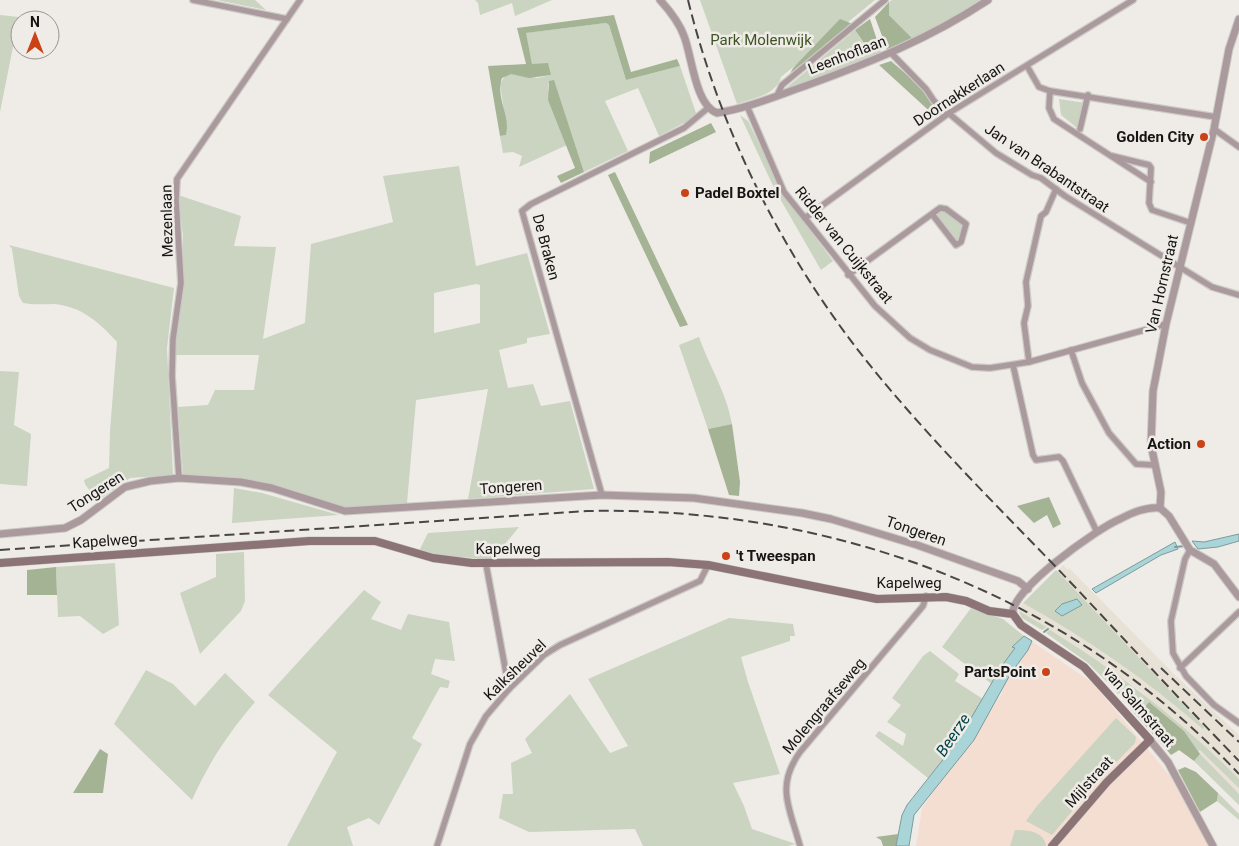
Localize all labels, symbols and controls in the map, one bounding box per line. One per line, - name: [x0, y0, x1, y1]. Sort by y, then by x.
- north arrow: [10, 10, 60, 60]
- text: N: [30, 14, 40, 30]
- park label: Park Molenwijk: [710, 31, 812, 49]
- street label: Leenhoflaan: [805, 32, 889, 78]
- street label: Doornakkerlaan: [910, 58, 1008, 130]
- street label: Jan van Brabantstraat: [981, 120, 1113, 216]
- place label: Golden City: [1116, 128, 1194, 146]
- marker: Golden City: [1198, 131, 1210, 143]
- street label: Ridder van Cuijkstraat: [791, 183, 897, 307]
- street label: Mezenlaan: [157, 184, 177, 258]
- place label: Padel Boxtel: [695, 184, 780, 202]
- marker: Padel Boxtel: [679, 187, 691, 199]
- street label: De Braken: [529, 212, 563, 282]
- street label: Van Hornstraat: [1142, 233, 1182, 335]
- place label: Action: [1147, 435, 1191, 453]
- marker: Action: [1195, 438, 1207, 450]
- street label: Tongeren: [65, 467, 127, 517]
- street label: Tongeren: [479, 476, 543, 498]
- street label: Tongeren: [883, 512, 949, 550]
- street label: Kapelweg: [72, 530, 138, 552]
- street label: Kapelweg: [475, 540, 541, 558]
- place label: 't Tweespan: [736, 547, 816, 565]
- marker: 't Tweespan: [720, 550, 732, 562]
- street label: Kapelweg: [876, 574, 942, 592]
- street label: Kalksheuvel: [480, 636, 550, 704]
- street label: Molengraafseweg: [779, 654, 869, 758]
- place label: PartsPoint: [964, 663, 1036, 681]
- street label: van Salmstraat: [1099, 663, 1179, 751]
- marker: PartsPoint: [1040, 666, 1052, 678]
- water label: Beerze: [932, 710, 974, 760]
- street label: Mijlstraat: [1061, 753, 1117, 811]

